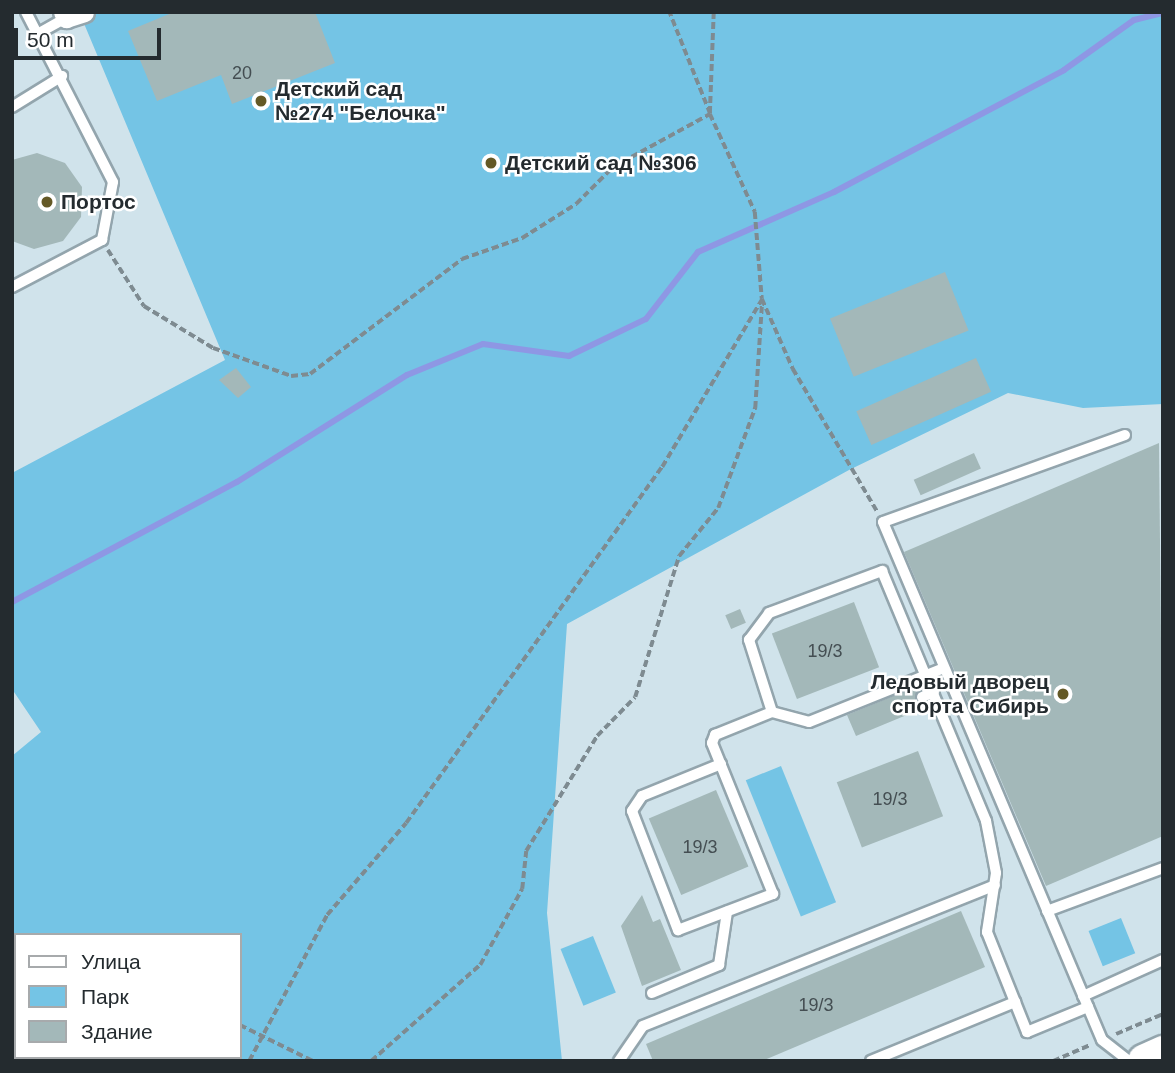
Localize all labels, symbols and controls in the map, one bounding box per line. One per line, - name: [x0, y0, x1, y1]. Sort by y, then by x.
- scale bar: [18, 14, 164, 58]
- text: 50 m: [27, 28, 74, 51]
- house number: 20: [232, 62, 252, 84]
- place label: Детский сад №274 "Белочка": [275, 76, 446, 126]
- marker: Детский сад №274 "Белочка": [253, 93, 269, 109]
- place label: Детский сад №306: [505, 150, 697, 176]
- marker: Детский сад №306: [483, 155, 499, 171]
- place label: Портос: [61, 189, 136, 215]
- marker: Портос: [39, 194, 55, 210]
- house number: 19/3: [807, 640, 843, 662]
- place label: Ледовый дворец спорта Сибирь: [871, 669, 1049, 719]
- marker: Ледовый дворец спорта Сибирь: [1055, 686, 1071, 702]
- house number: 19/3: [872, 788, 908, 810]
- house number: 19/3: [682, 836, 718, 858]
- legend: [14, 933, 242, 1059]
- text: Улица: [81, 950, 141, 973]
- text: Парк: [81, 985, 129, 1008]
- house number: 19/3: [798, 994, 834, 1016]
- text: Здание: [81, 1020, 153, 1043]

